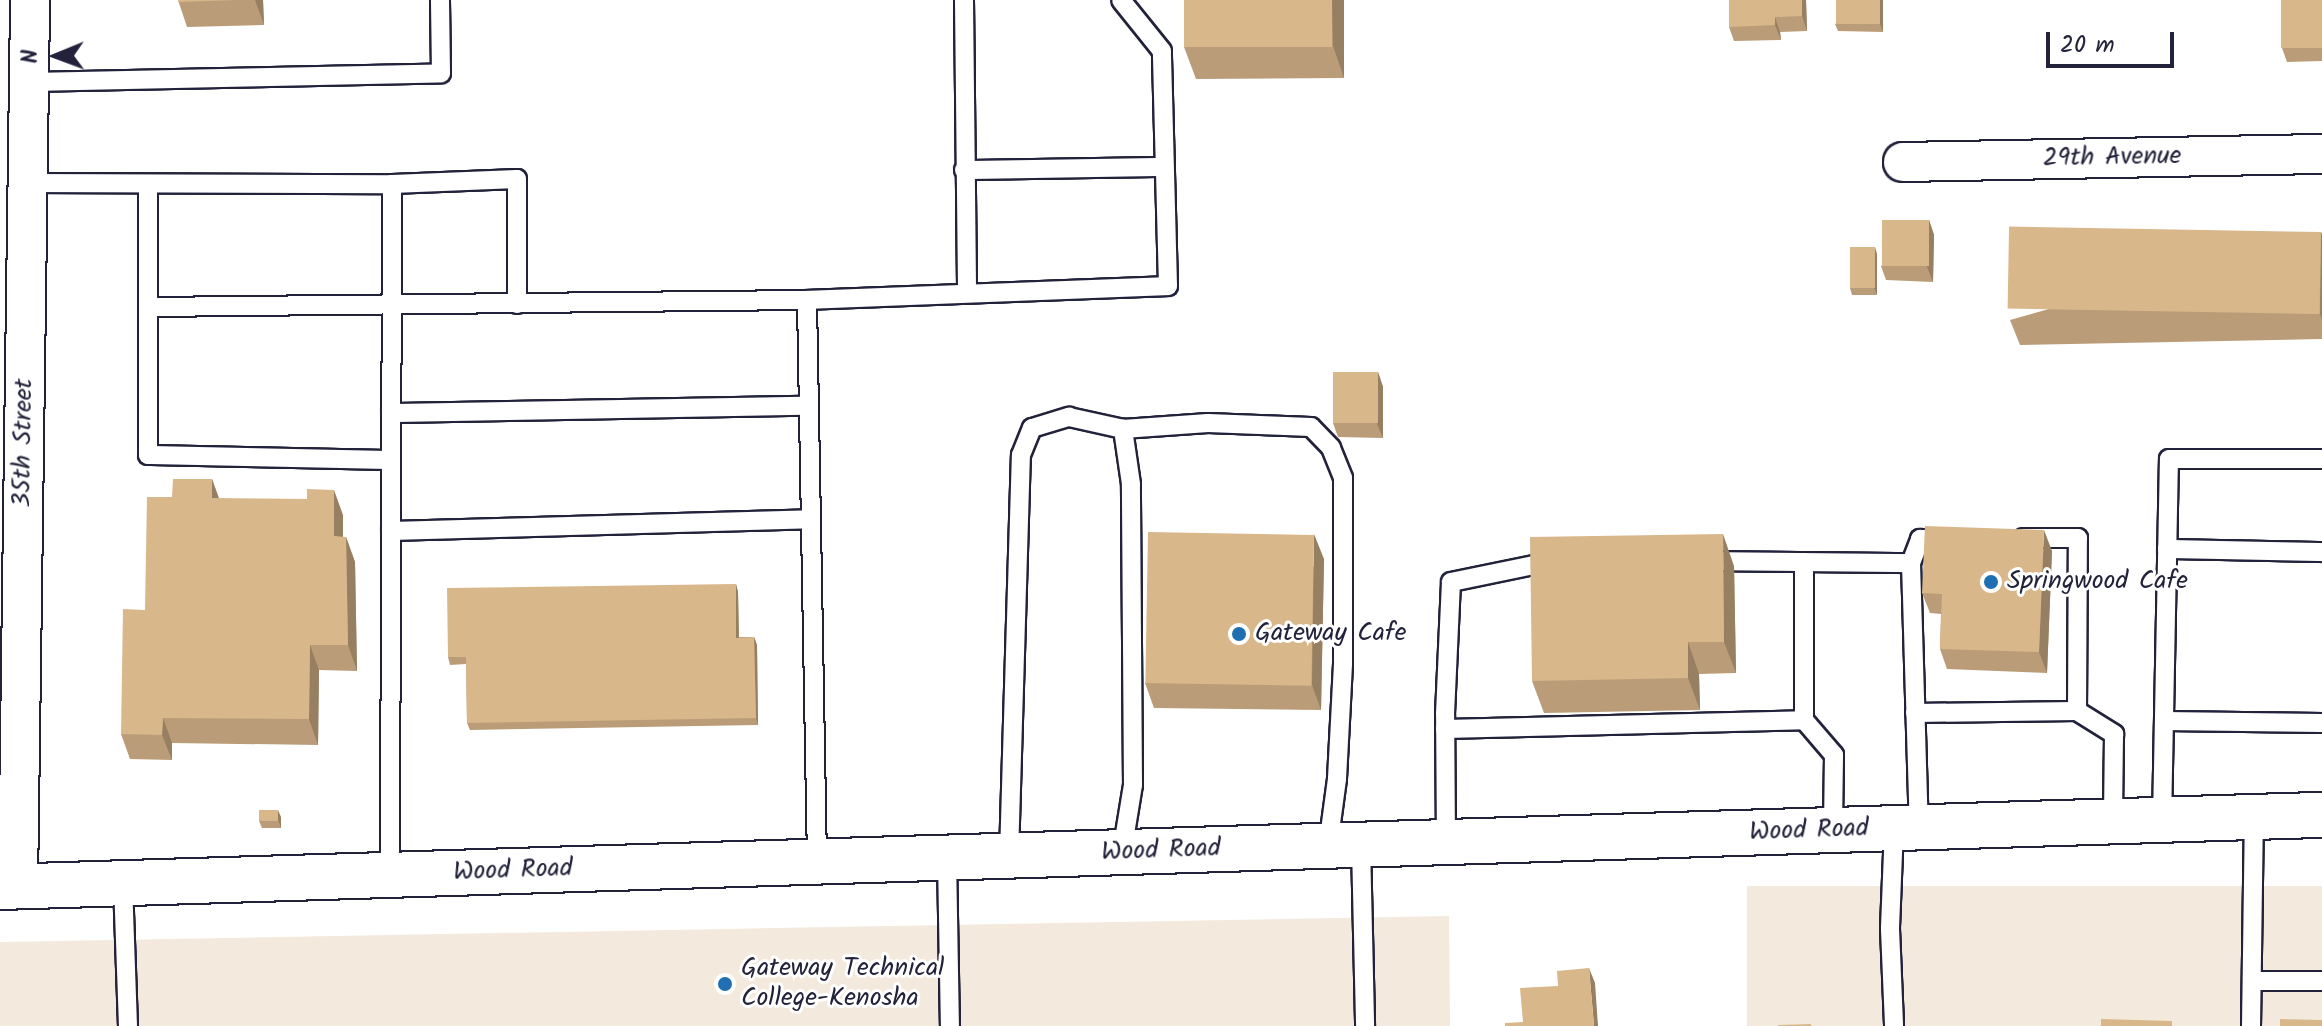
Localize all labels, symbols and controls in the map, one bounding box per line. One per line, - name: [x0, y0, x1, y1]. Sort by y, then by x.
- north arrow: [16, 16, 96, 96]
- scale bar: [2050, 16, 2178, 66]
- text: 20 m: [2060, 26, 2115, 65]
- text: N: [14, 49, 49, 64]
- street label: 29th Avenue: [2042, 141, 2182, 175]
- street label: 35th Street: [7, 378, 41, 508]
- place label: Springwood Cafe: [2007, 566, 2188, 598]
- marker: Springwood Cafe: [1982, 573, 2000, 591]
- place label: Gateway Cafe: [1255, 618, 1406, 650]
- marker: Gateway Cafe: [1230, 625, 1248, 643]
- street label: Wood Road: [1749, 813, 1869, 849]
- street label: Wood Road: [1101, 833, 1221, 869]
- street label: Wood Road: [453, 853, 573, 889]
- place label: Gateway Technical College-Kenosha: [741, 953, 944, 1014]
- marker: Gateway Technical College-Kenosha: [716, 975, 734, 993]

